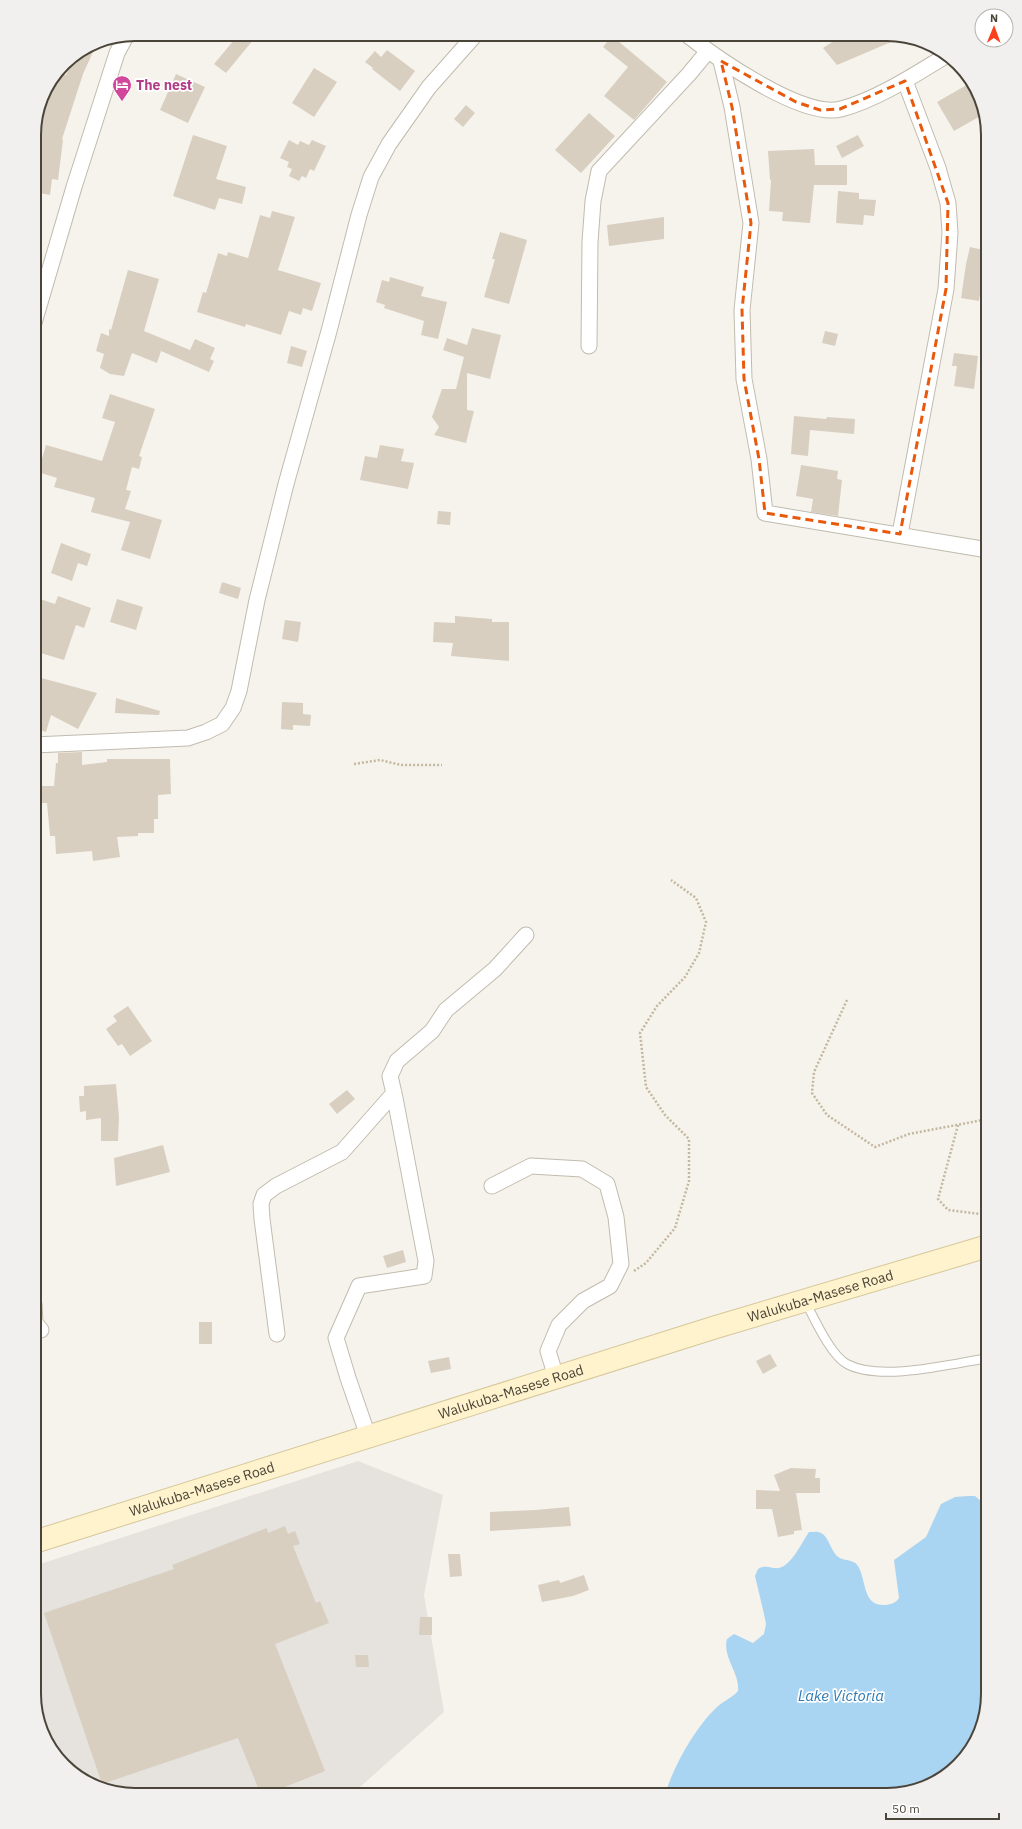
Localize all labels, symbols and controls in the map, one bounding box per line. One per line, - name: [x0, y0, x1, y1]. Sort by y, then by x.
- north arrow: [974, 8, 1014, 48]
- text: N: [990, 11, 998, 25]
- hotel icon: The nest: [111, 74, 133, 102]
- place label: The nest: [136, 76, 192, 94]
- street label: Walukuba-Masese Road: [745, 1266, 895, 1326]
- street label: Walukuba-Masese Road: [436, 1360, 586, 1423]
- street label: Walukuba-Masese Road: [127, 1458, 277, 1520]
- water label: Lake Victoria: [798, 1686, 884, 1705]
- scale bar: [886, 1795, 999, 1821]
- text: 50 m: [892, 1801, 920, 1816]

